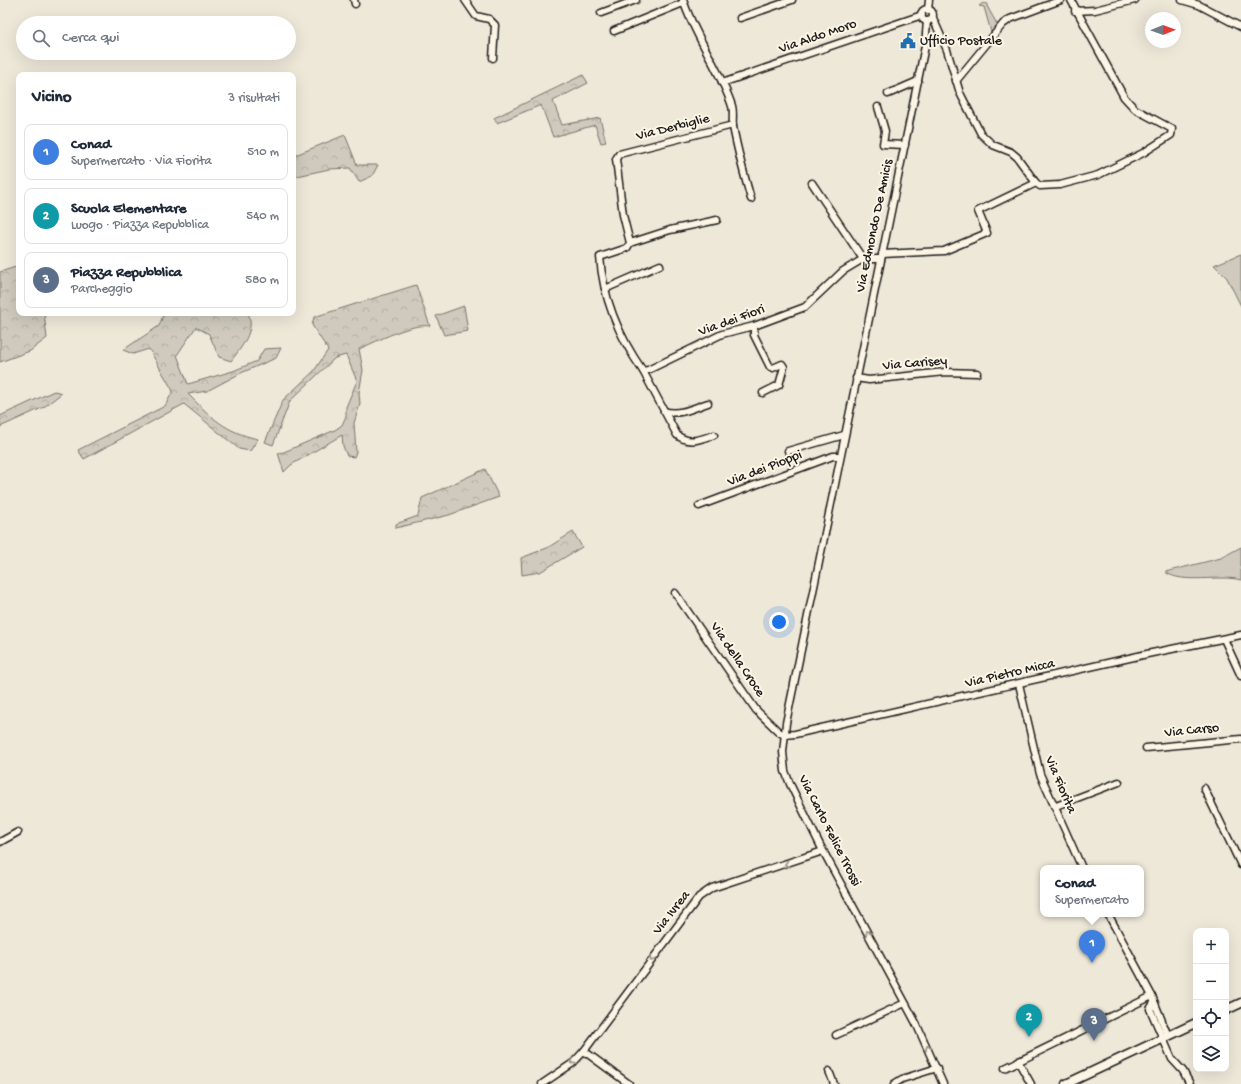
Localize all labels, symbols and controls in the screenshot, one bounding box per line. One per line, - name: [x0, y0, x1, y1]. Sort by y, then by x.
- north arrow: [1145, 12, 1181, 48]
- search box: [16, 16, 296, 60]
- street label: Via Aldo Moro: [776, 16, 859, 59]
- icon: search: [30, 27, 52, 49]
- text: Cerca qui: [62, 29, 119, 47]
- public building icon: Ufficio Postale: [899, 32, 917, 50]
- place label: Ufficio Postale: [920, 33, 1003, 50]
- text: Vicino: [32, 88, 72, 108]
- text: 3 risultati: [228, 91, 280, 106]
- street label: Via Derbiglie: [634, 110, 712, 146]
- text: Conad: [71, 136, 111, 154]
- text: 1: [43, 145, 49, 160]
- text: 510 m: [247, 145, 279, 160]
- text: Supermercato · Via Fiorita: [71, 154, 212, 169]
- street label: Via Edmondo De Amicis: [852, 157, 898, 295]
- text: Scuola Elementare: [71, 200, 186, 218]
- text: 2: [43, 209, 49, 224]
- text: 540 m: [246, 209, 279, 224]
- text: Luogo · Piazza Repubblica: [71, 218, 209, 233]
- text: Piazza Repubblica: [71, 264, 182, 282]
- text: 3: [43, 273, 49, 288]
- text: 580 m: [245, 273, 279, 288]
- text: Parcheggio: [71, 282, 132, 297]
- street label: Via dei Fiori: [696, 301, 767, 341]
- street label: Via Carisey: [881, 353, 948, 375]
- street label: Via dei Pioppi: [724, 447, 805, 491]
- your location: [769, 612, 789, 632]
- street label: Via della Croce: [705, 619, 769, 701]
- street label: Via Pietro Micca: [963, 655, 1058, 693]
- street label: Via Carso: [1163, 720, 1220, 742]
- street label: Via Fiorita: [1040, 753, 1080, 817]
- street label: Via Carlo Felice Trossi: [793, 772, 864, 890]
- one-way arrow: [783, 860, 790, 868]
- popup: [1040, 865, 1144, 917]
- text: Conad: [1055, 875, 1095, 893]
- street label: Via Ivrea: [649, 887, 695, 939]
- text: Supermercato: [1055, 893, 1129, 908]
- map controls: [1193, 928, 1229, 1072]
- button: +: [1193, 928, 1229, 964]
- one-way arrow: [866, 930, 873, 937]
- pin: 1: [1079, 930, 1105, 963]
- one-way arrow: [650, 954, 657, 961]
- button: −: [1193, 964, 1229, 1000]
- button: locate: [1193, 1000, 1229, 1036]
- pin: 2: [1016, 1004, 1042, 1037]
- pin: 3: [1081, 1008, 1107, 1041]
- button: layers: [1193, 1036, 1229, 1072]
- one-way arrow: [925, 1045, 933, 1052]
- one-way arrow: [570, 1057, 578, 1065]

